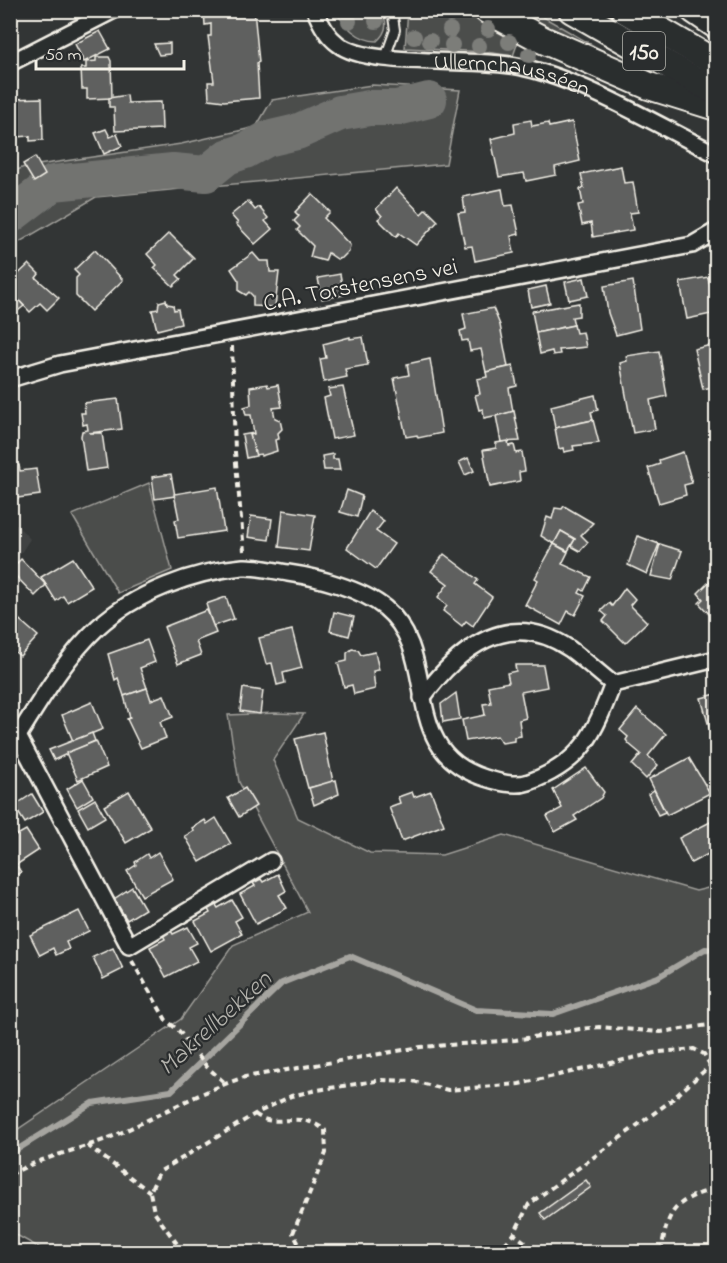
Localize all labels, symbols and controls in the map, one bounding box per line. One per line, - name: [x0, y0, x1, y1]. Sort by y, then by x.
- road number: 150: [623, 32, 665, 70]
- scale bar: [36, 33, 184, 71]
- text: 50 m: [45, 43, 82, 69]
- street label: Ullernchausséen: [433, 46, 595, 108]
- street label: C.A. Torstensens vei: [260, 250, 461, 322]
- water label: Makrellbekken: [150, 962, 282, 1086]

